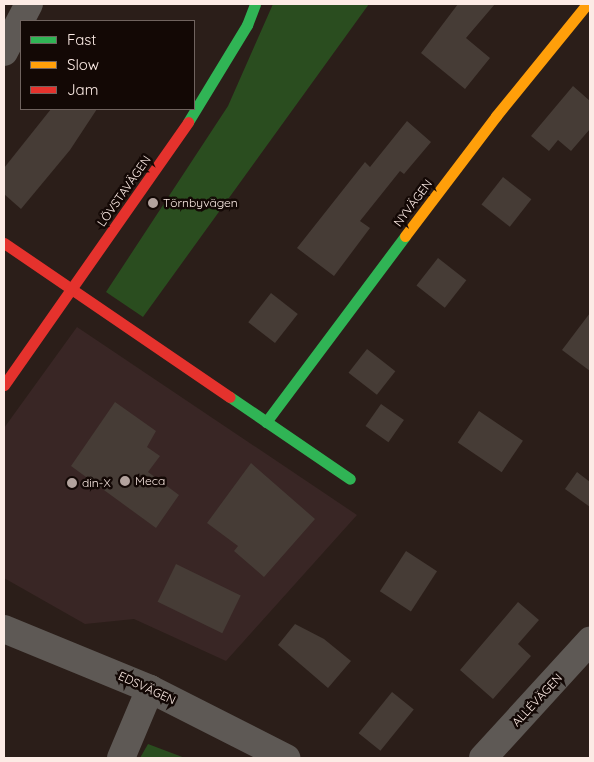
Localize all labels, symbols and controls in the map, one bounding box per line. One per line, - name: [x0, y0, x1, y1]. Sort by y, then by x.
- legend: [20, 20, 195, 110]
- text: Fast: [67, 30, 96, 49]
- text: Slow: [67, 55, 99, 74]
- text: Jam: [67, 80, 98, 99]
- street label: LÖVSTAVÄGEN: [94, 153, 154, 229]
- street label: NYVÄGEN: [391, 177, 435, 229]
- place label: Törnbyvägen: [163, 196, 238, 210]
- marker: Törnbyvägen: [147, 197, 159, 209]
- place label: Meca: [135, 474, 165, 488]
- marker: Meca: [119, 475, 131, 487]
- place label: din-X: [82, 476, 111, 490]
- marker: din-X: [66, 477, 78, 489]
- street label: EDSVÄGEN: [116, 668, 178, 708]
- street label: ALLÉVÄGEN: [509, 671, 565, 729]

